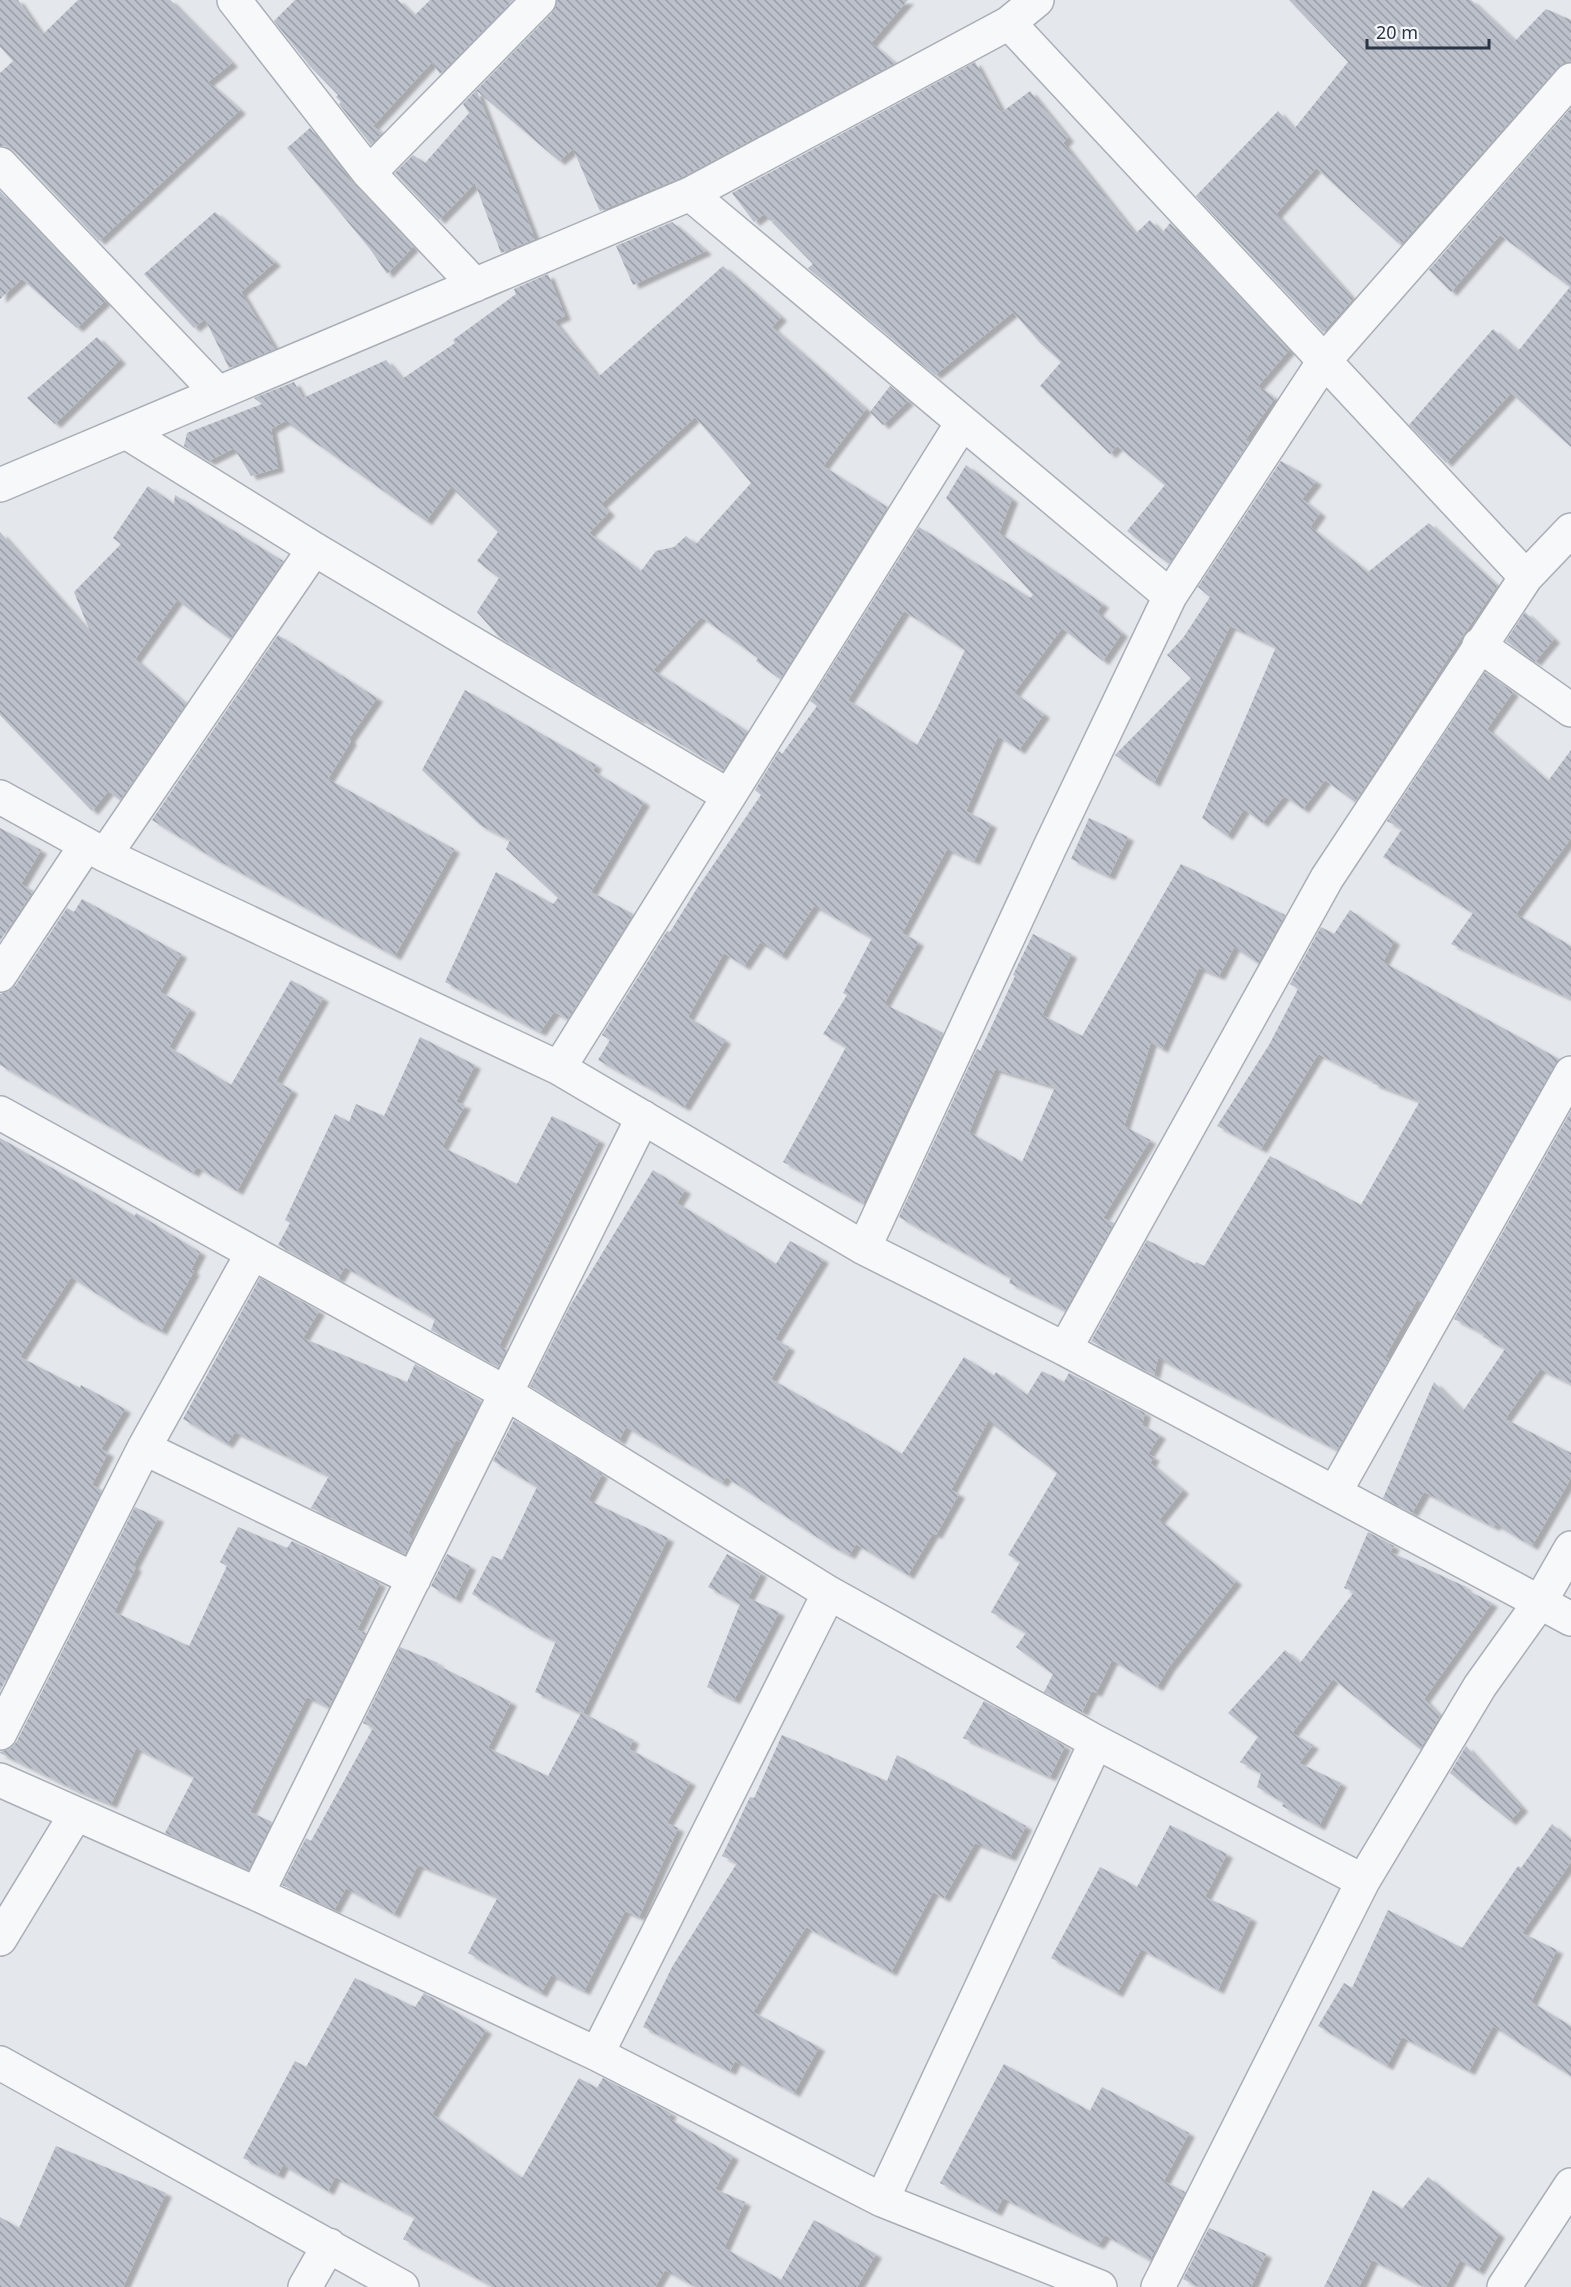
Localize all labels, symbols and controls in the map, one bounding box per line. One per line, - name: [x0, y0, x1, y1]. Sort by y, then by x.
- scale bar: [1367, 12, 1488, 50]
- text: 20 m: [1376, 20, 1418, 44]

